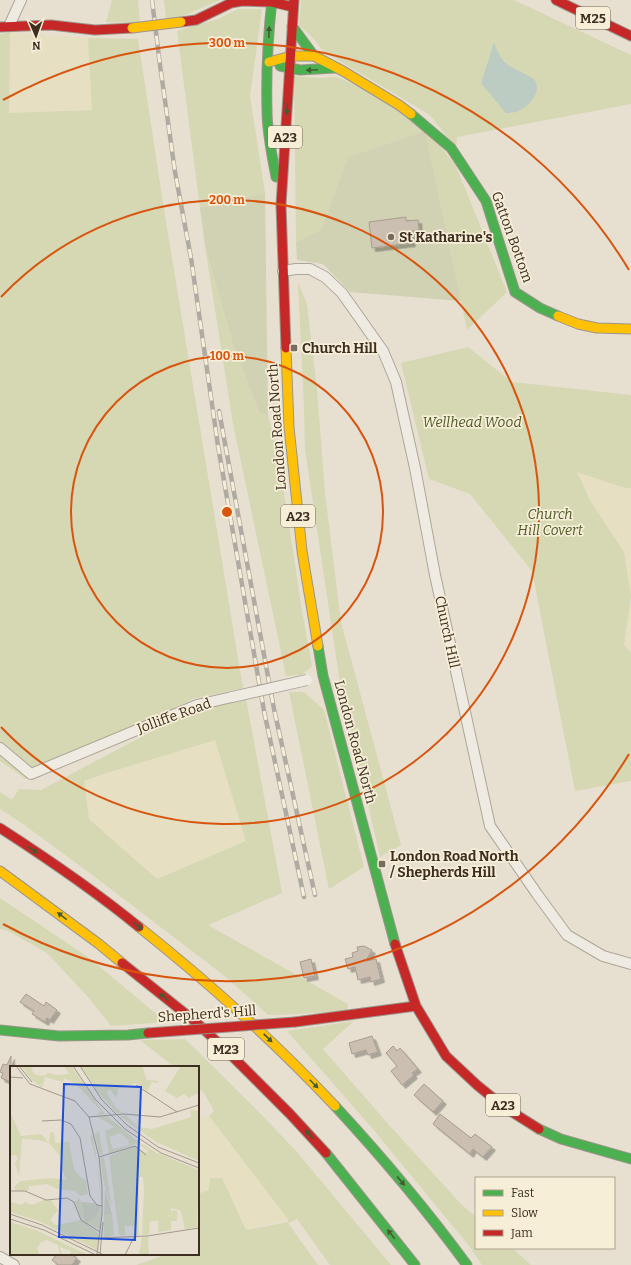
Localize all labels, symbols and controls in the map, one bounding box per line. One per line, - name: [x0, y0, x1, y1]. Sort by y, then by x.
- road number: M25: [576, 7, 610, 29]
- north arrow: [16, 16, 56, 56]
- one-way arrow: [266, 26, 273, 38]
- text: 300 m: [209, 36, 245, 50]
- text: N: [31, 39, 41, 52]
- one-way arrow: [306, 67, 318, 74]
- one-way arrow: [284, 103, 291, 115]
- road number: A23: [268, 126, 302, 148]
- street label: Gatton Bottom: [488, 189, 537, 285]
- text: 200 m: [209, 193, 245, 207]
- place label: St Katharine's: [399, 229, 493, 246]
- marker: St Katharine's: [386, 232, 396, 242]
- place label: Church Hill: [302, 340, 378, 357]
- marker: Church Hill: [289, 343, 299, 353]
- text: 100 m: [210, 349, 245, 363]
- street label: London Road North: [264, 363, 290, 491]
- park label: Wellhead Wood: [422, 414, 522, 431]
- centre of rings: [220, 505, 234, 519]
- road number: A23: [281, 505, 315, 527]
- park label: Church Hill Covert: [517, 506, 584, 539]
- street label: Church Hill: [431, 594, 463, 670]
- street label: London Road North: [330, 678, 380, 806]
- street label: Jolliffe Road: [134, 695, 213, 738]
- one-way arrow: [27, 846, 38, 853]
- place label: London Road North / Shepherds Hill: [389, 848, 519, 881]
- marker: London Road North / Shepherds Hill: [377, 859, 387, 869]
- one-way arrow: [56, 912, 67, 920]
- one-way arrow: [132, 922, 143, 930]
- one-way arrow: [158, 992, 169, 1001]
- street label: Shepherd's Hill: [157, 1002, 257, 1026]
- one-way arrow: [263, 1034, 273, 1043]
- road number: M23: [208, 1038, 244, 1060]
- inset map: [10, 1066, 199, 1255]
- one-way arrow: [309, 1079, 319, 1089]
- road number: A23: [486, 1094, 520, 1116]
- one-way arrow: [304, 1129, 314, 1139]
- one-way arrow: [397, 1175, 406, 1186]
- legend: [475, 1177, 615, 1249]
- text: Fast: [511, 1186, 535, 1200]
- text: Slow: [511, 1206, 538, 1220]
- text: Jam: [510, 1226, 533, 1240]
- one-way arrow: [387, 1229, 396, 1240]

